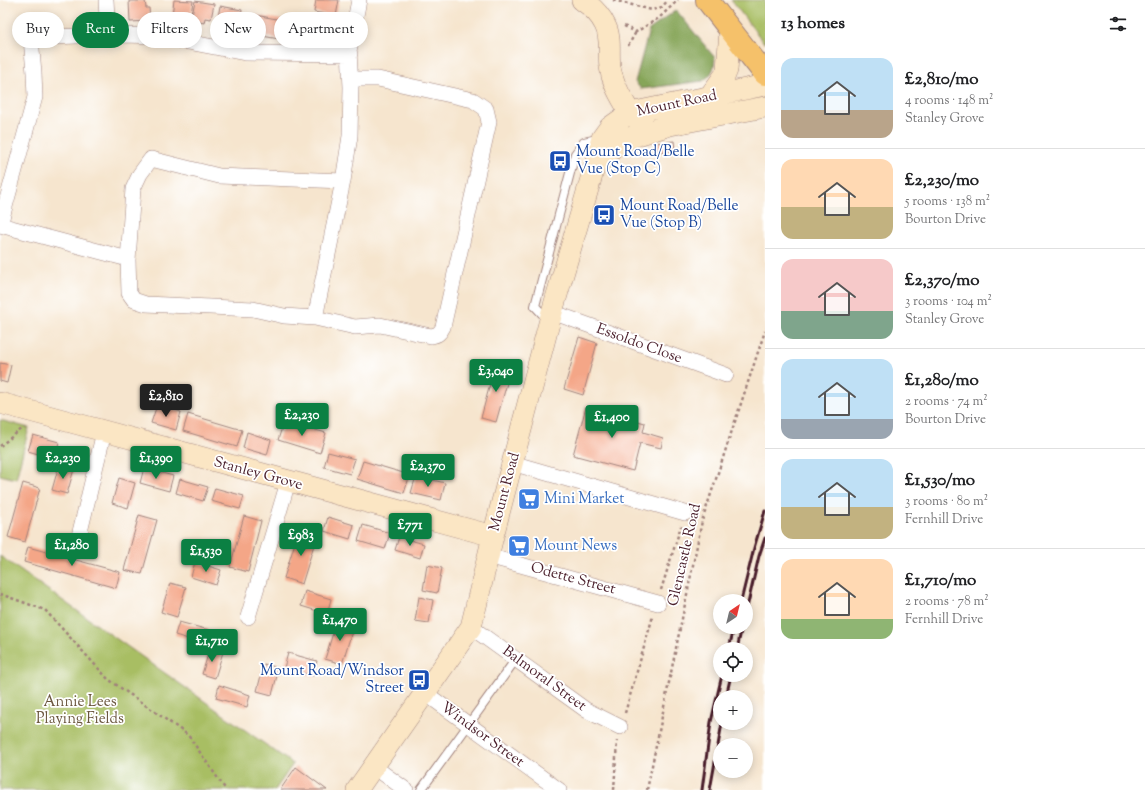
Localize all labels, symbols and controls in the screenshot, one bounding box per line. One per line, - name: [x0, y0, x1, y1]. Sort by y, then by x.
- chip: Buy: [12, 12, 64, 48]
- chip: Rent: [72, 12, 129, 48]
- chip: Filters: [137, 12, 202, 48]
- chip: New: [210, 12, 266, 48]
- chip: Apartment: [274, 12, 368, 48]
- text: 13 homes: [781, 12, 845, 36]
- icon: filters: [1107, 13, 1129, 35]
- text: £2,810/mo: [905, 68, 979, 92]
- icon: home: [813, 74, 861, 122]
- street label: Mount Road: [635, 85, 719, 123]
- text: 4 rooms · 148 m²: [905, 92, 993, 110]
- text: Stanley Grove: [905, 110, 984, 128]
- place label: Mount Road/Belle Vue (Stop C): [576, 142, 695, 180]
- bus stop icon: Mount Road/Belle Vue (Stop C): [547, 148, 573, 174]
- text: £2,230/mo: [905, 169, 979, 193]
- icon: home: [813, 175, 861, 223]
- text: 5 rooms · 138 m²: [905, 193, 990, 211]
- place label: Mount Road/Belle Vue (Stop B): [620, 196, 739, 234]
- bus stop icon: Mount Road/Belle Vue (Stop B): [591, 202, 617, 228]
- text: Bourton Drive: [905, 211, 986, 229]
- text: £2,370/mo: [905, 269, 979, 293]
- icon: home: [813, 275, 861, 323]
- text: 3 rooms · 104 m²: [905, 293, 992, 311]
- text: Stanley Grove: [905, 311, 984, 329]
- street label: Essoldo Close: [593, 319, 685, 369]
- pin: £3,040: [463, 359, 529, 393]
- text: £3,040: [479, 363, 513, 381]
- text: £1,280/mo: [905, 369, 979, 393]
- icon: home: [813, 375, 861, 423]
- pin: £2,810: [133, 384, 199, 418]
- text: £2,810: [149, 388, 183, 406]
- text: 2 rooms · 74 m²: [905, 393, 988, 411]
- pin: £2,230: [269, 403, 335, 437]
- pin: £1,400: [579, 405, 645, 439]
- text: £2,230: [285, 407, 319, 425]
- text: £1,400: [594, 409, 630, 427]
- text: Bourton Drive: [905, 411, 986, 429]
- pin: £2,230: [30, 446, 96, 480]
- pin: £1,390: [123, 446, 189, 480]
- text: £2,230: [46, 450, 80, 468]
- text: £1,390: [139, 450, 173, 468]
- street label: Mount Road: [484, 450, 526, 534]
- street label: Stanley Grove: [211, 452, 305, 496]
- pin: £2,370: [395, 454, 461, 488]
- text: £2,370: [411, 458, 445, 476]
- text: £1,530/mo: [905, 469, 975, 493]
- icon: home: [813, 475, 861, 523]
- supermarket icon: Mini Market: [516, 486, 542, 512]
- place label: Mini Market: [544, 489, 624, 510]
- text: 3 rooms · 80 m²: [905, 493, 988, 511]
- street label: Glencastle Road: [663, 501, 707, 608]
- text: Fernhill Drive: [905, 511, 983, 529]
- pin: £771: [386, 513, 434, 547]
- text: £771: [398, 517, 422, 535]
- pin: £983: [277, 523, 325, 557]
- text: £983: [288, 527, 314, 545]
- pin: £1,280: [39, 533, 105, 567]
- supermarket icon: Mount News: [506, 533, 532, 559]
- place label: Mount News: [534, 536, 617, 557]
- text: £1,280: [55, 537, 89, 555]
- pin: £1,530: [173, 539, 239, 573]
- text: £1,530: [190, 543, 222, 561]
- street label: Odette Street: [528, 558, 618, 600]
- text: £1,710/mo: [905, 569, 976, 593]
- icon: home: [813, 575, 861, 623]
- text: 2 rooms · 78 m²: [905, 593, 989, 611]
- north arrow: [713, 594, 753, 634]
- map controls: [713, 594, 753, 778]
- pin: £1,470: [307, 608, 373, 642]
- text: Fernhill Drive: [905, 611, 983, 629]
- text: £1,470: [323, 612, 357, 630]
- pin: £1,710: [179, 629, 245, 663]
- text: £1,710: [196, 633, 228, 651]
- street label: Balmoral Street: [498, 641, 590, 717]
- button: locate: [713, 642, 753, 682]
- place label: Mount Road/Windsor Street: [260, 661, 404, 699]
- bus stop icon: Mount Road/Windsor Street: [406, 667, 432, 693]
- button: +: [713, 690, 753, 730]
- park label: Annie Lees Playing Fields: [36, 692, 124, 730]
- street label: Windsor Street: [436, 697, 528, 773]
- button: −: [713, 738, 753, 778]

